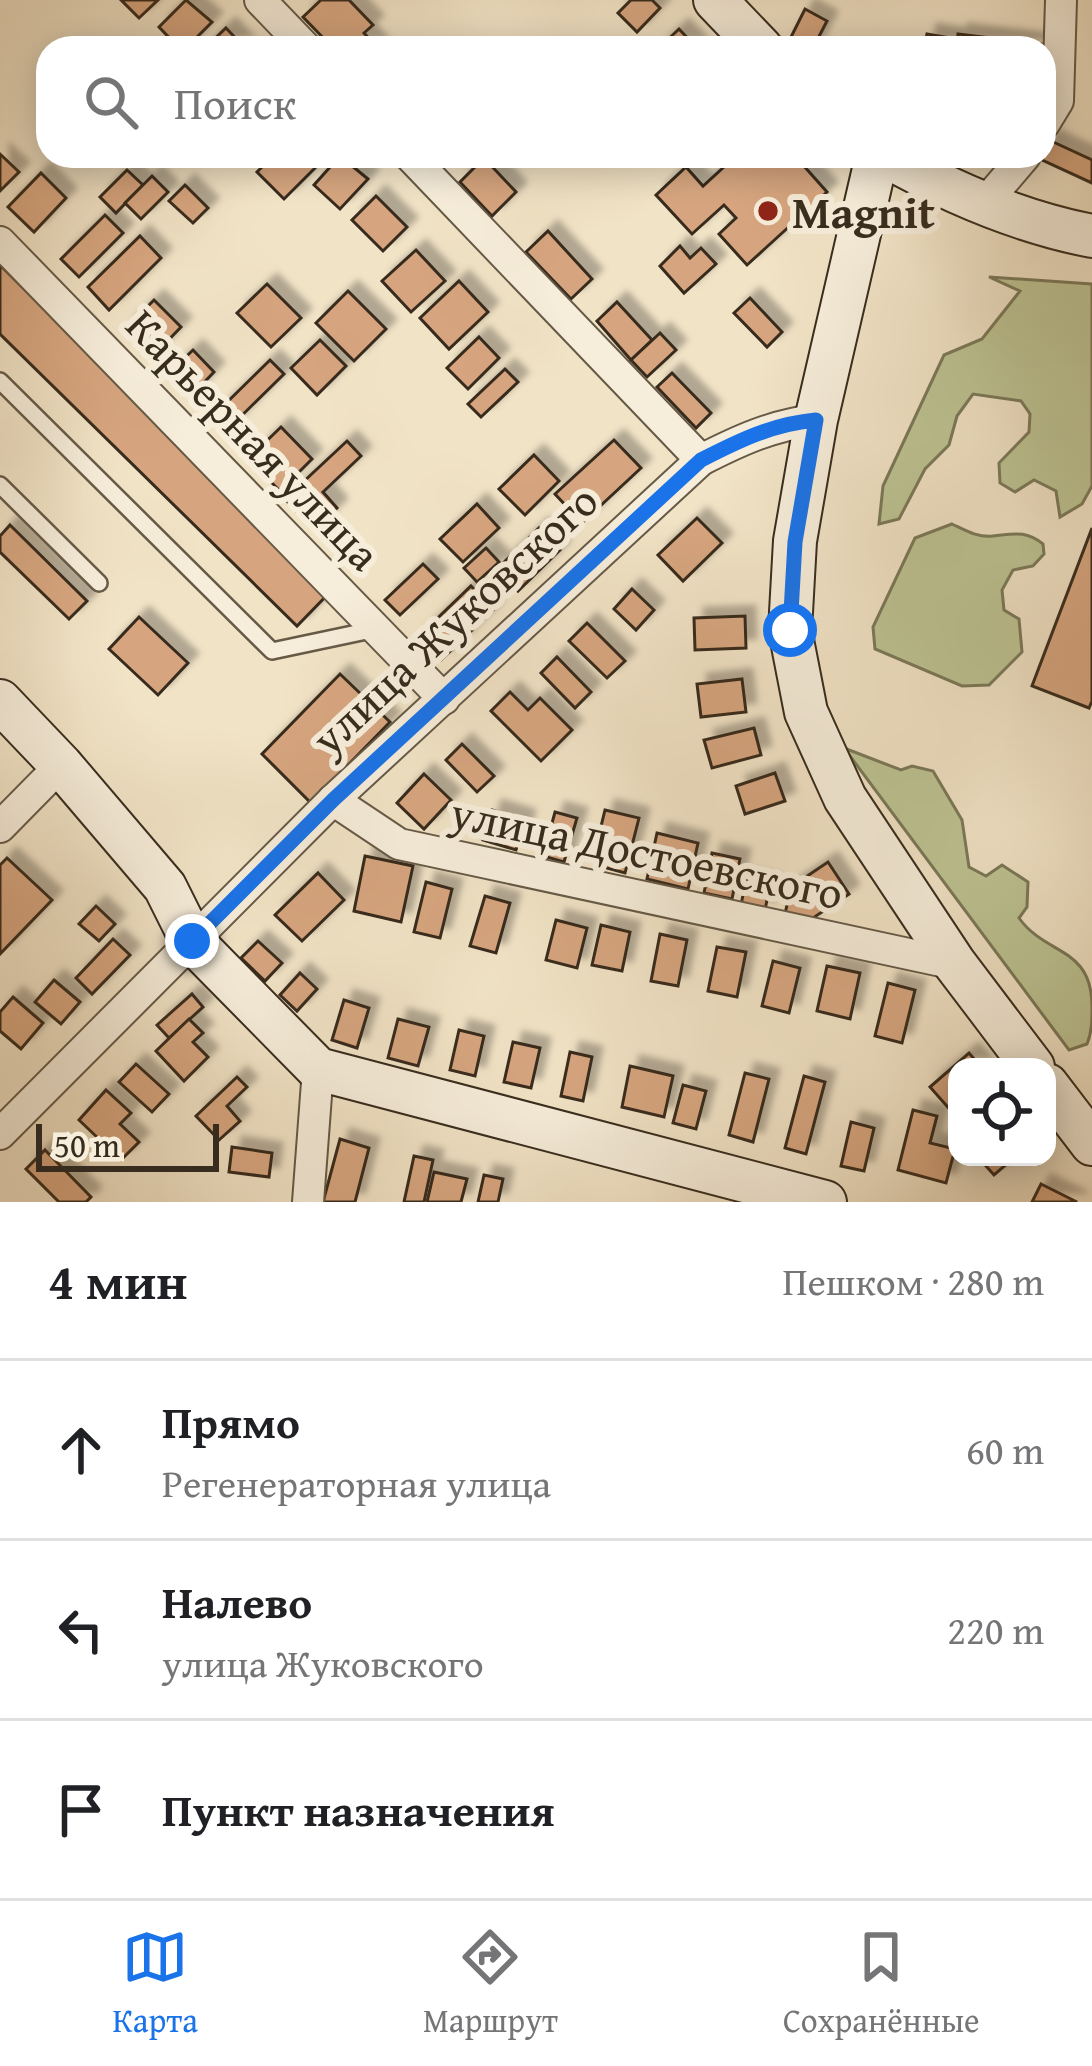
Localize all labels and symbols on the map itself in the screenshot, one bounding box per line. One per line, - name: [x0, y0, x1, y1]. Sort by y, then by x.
- place label: Magnit: [792, 179, 935, 244]
- marker: Magnit: [755, 198, 781, 224]
- street label: Карьерная улица: [112, 294, 396, 585]
- street label: улица Жуковского: [295, 469, 612, 770]
- route start: [763, 603, 817, 657]
- street label: улица Достоевского: [444, 778, 849, 925]
- route end: [165, 914, 219, 968]
- scale bar: [36, 1118, 219, 1171]

